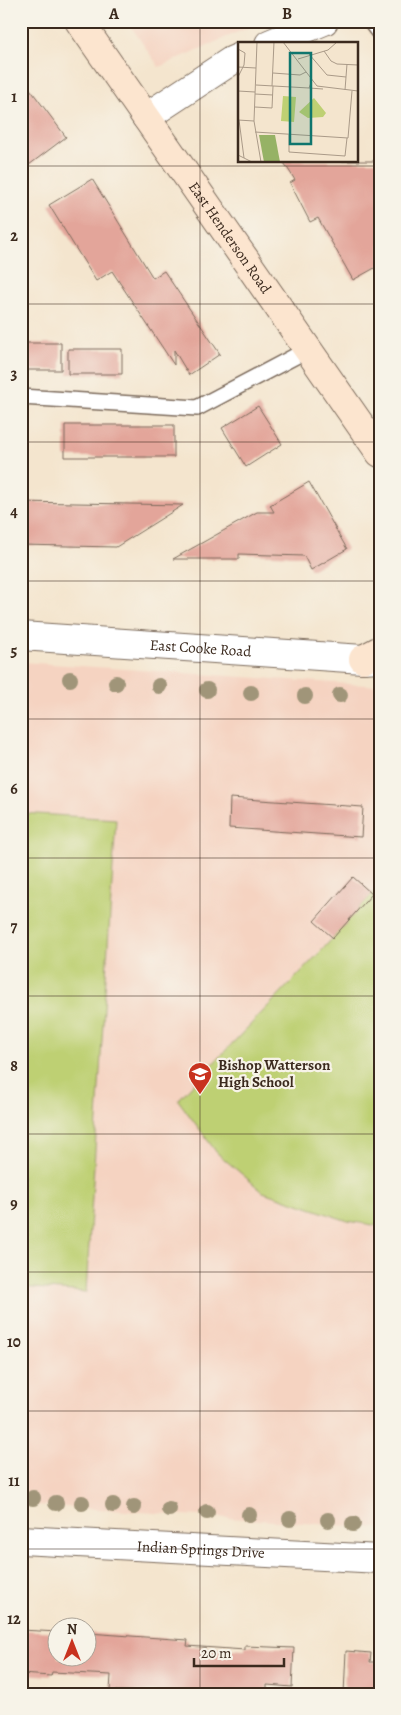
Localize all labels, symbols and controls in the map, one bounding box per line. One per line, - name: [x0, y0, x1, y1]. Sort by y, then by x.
- text: A: [108, 3, 120, 25]
- text: B: [282, 3, 292, 25]
- inset map: [238, 42, 358, 162]
- text: 1: [11, 86, 17, 108]
- street label: East Henderson Road: [184, 178, 276, 298]
- text: 2: [10, 225, 18, 247]
- text: 3: [11, 363, 18, 385]
- text: 4: [10, 501, 18, 523]
- street label: East Cooke Road: [149, 635, 253, 662]
- text: 5: [11, 640, 18, 662]
- text: 6: [10, 778, 18, 800]
- text: 7: [11, 916, 18, 938]
- text: 8: [10, 1055, 18, 1077]
- place label: Bishop Watterson High School: [218, 1055, 331, 1092]
- school or university icon: Bishop Watterson High School: [187, 1061, 213, 1095]
- text: 9: [10, 1193, 18, 1215]
- text: 10: [7, 1331, 21, 1353]
- text: 11: [8, 1470, 20, 1492]
- street label: Indian Springs Drive: [136, 1536, 266, 1563]
- text: 12: [7, 1608, 21, 1630]
- north arrow: [48, 1618, 98, 1668]
- text: N: [67, 1620, 77, 1639]
- scale bar: [194, 1635, 284, 1667]
- text: 20 m: [201, 1643, 232, 1663]

